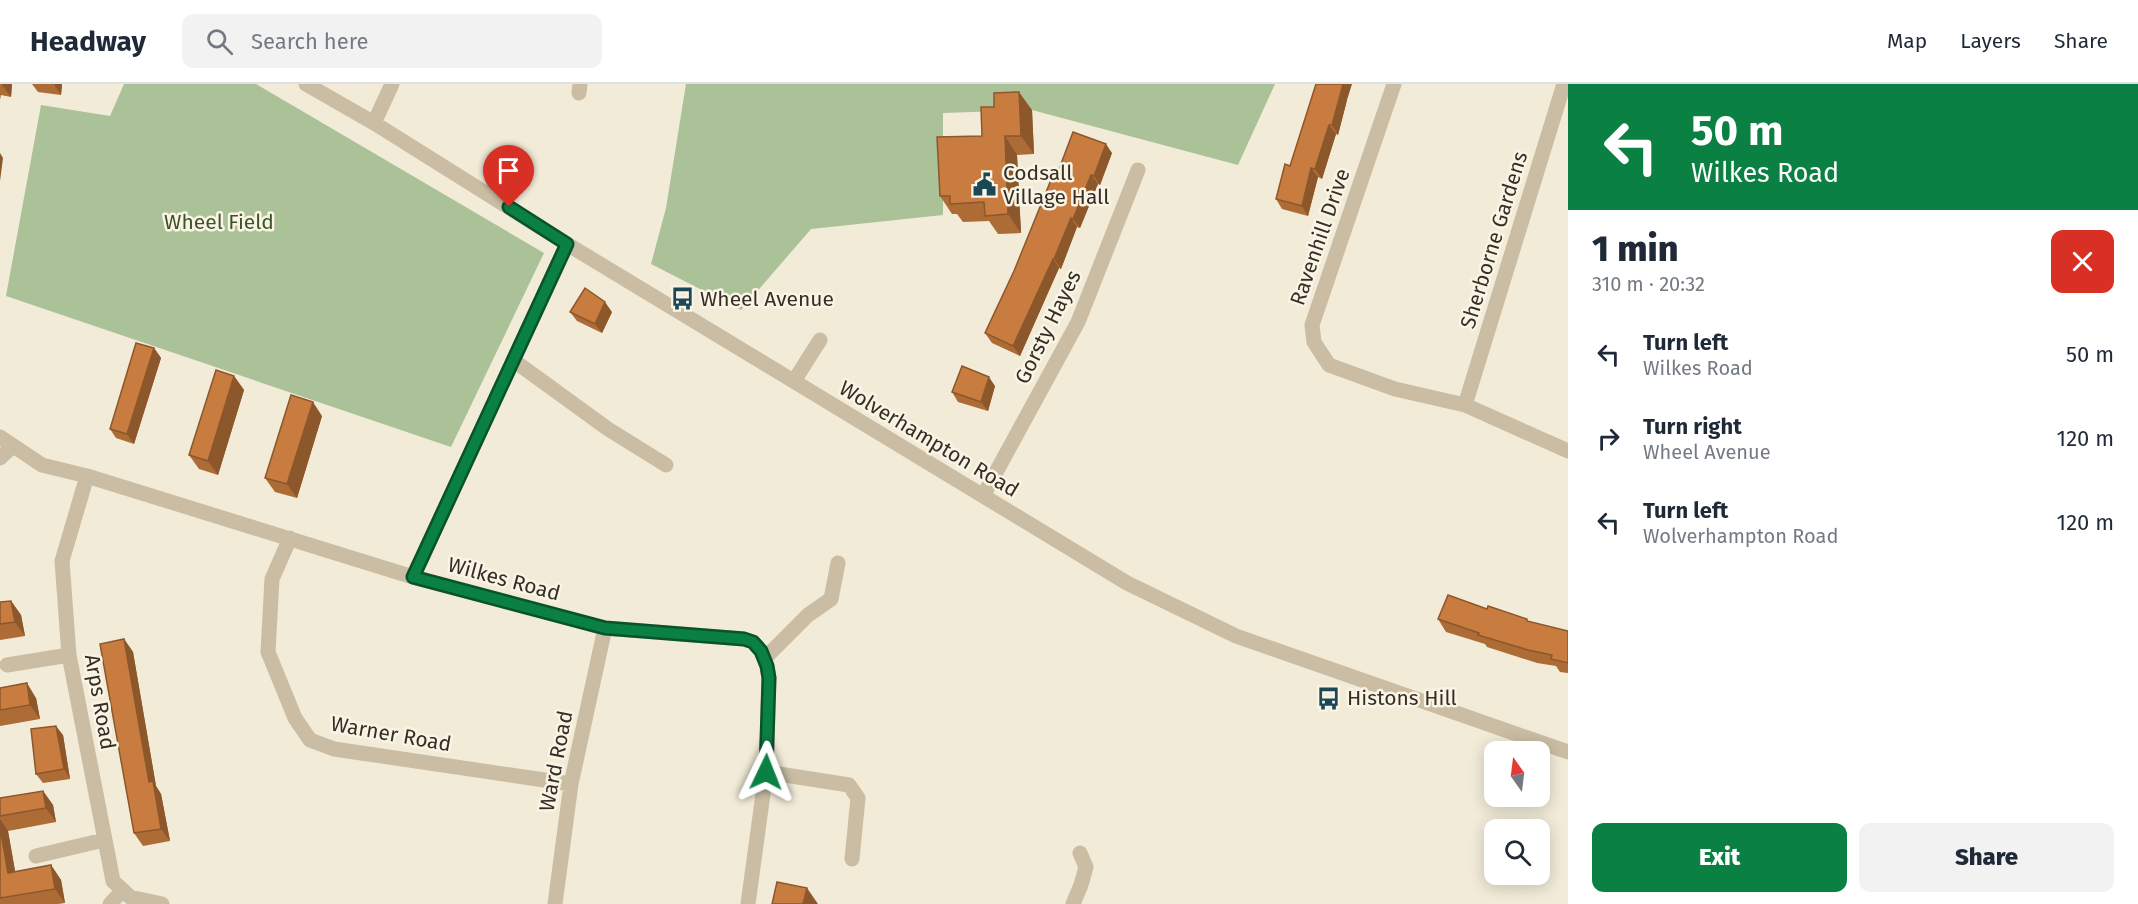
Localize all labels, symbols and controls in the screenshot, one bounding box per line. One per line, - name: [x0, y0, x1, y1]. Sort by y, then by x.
- search box: [182, 14, 602, 68]
- text: Headway: [30, 25, 146, 58]
- icon: search: [203, 25, 236, 58]
- text: Search here: [251, 28, 369, 55]
- text: Map: [1887, 28, 1927, 54]
- text: Layers: [1960, 28, 2021, 54]
- text: Share: [2054, 28, 2108, 54]
- text: 50 m: [1691, 106, 1784, 156]
- icon: left: [1592, 108, 1670, 186]
- pin: [483, 145, 534, 207]
- street label: Sherborne Gardens: [1455, 148, 1533, 332]
- icon: arrive: [492, 154, 525, 187]
- text: Wilkes Road: [1691, 157, 1839, 189]
- place label: Codsall Village Hall: [1003, 160, 1109, 210]
- street label: Ravenhill Drive: [1284, 165, 1356, 309]
- public building icon: Codsall Village Hall: [972, 172, 998, 198]
- park label: Wheel Field: [164, 209, 274, 235]
- text: 1 min: [1592, 227, 1678, 271]
- button: close: [2051, 230, 2114, 293]
- street label: Gorsty Hayes: [1009, 266, 1087, 388]
- text: 310 m · 20:32: [1592, 272, 1705, 296]
- bus stop icon: Wheel Avenue: [669, 286, 695, 312]
- place label: Wheel Avenue: [700, 286, 834, 312]
- text: Turn left: [1643, 329, 1728, 356]
- icon: left: [1592, 338, 1625, 371]
- text: 50 m: [2066, 341, 2114, 368]
- text: Wilkes Road: [1643, 356, 1753, 380]
- street label: Wolverhampton Road: [834, 375, 1024, 503]
- text: Turn right: [1643, 413, 1742, 440]
- icon: right: [1592, 422, 1625, 455]
- text: 120 m: [2057, 425, 2114, 452]
- text: Wheel Avenue: [1643, 440, 1771, 464]
- text: Turn left: [1643, 497, 1728, 524]
- icon: left: [1592, 506, 1625, 539]
- text: 120 m: [2057, 509, 2114, 536]
- text: Wolverhampton Road: [1643, 524, 1838, 548]
- street label: Wilkes Road: [445, 552, 563, 606]
- street label: Arps Road: [79, 652, 121, 752]
- bus stop icon: Histons Hill: [1316, 685, 1342, 711]
- place label: Histons Hill: [1347, 685, 1457, 711]
- street label: Ward Road: [533, 708, 579, 814]
- street label: Warner Road: [329, 711, 453, 757]
- position arrow: [734, 740, 798, 804]
- north arrow: [1484, 741, 1550, 807]
- map controls: [1484, 741, 1550, 885]
- button: search: [1484, 819, 1550, 885]
- button: Exit: [1592, 823, 1847, 892]
- button: Share: [1859, 823, 2114, 892]

